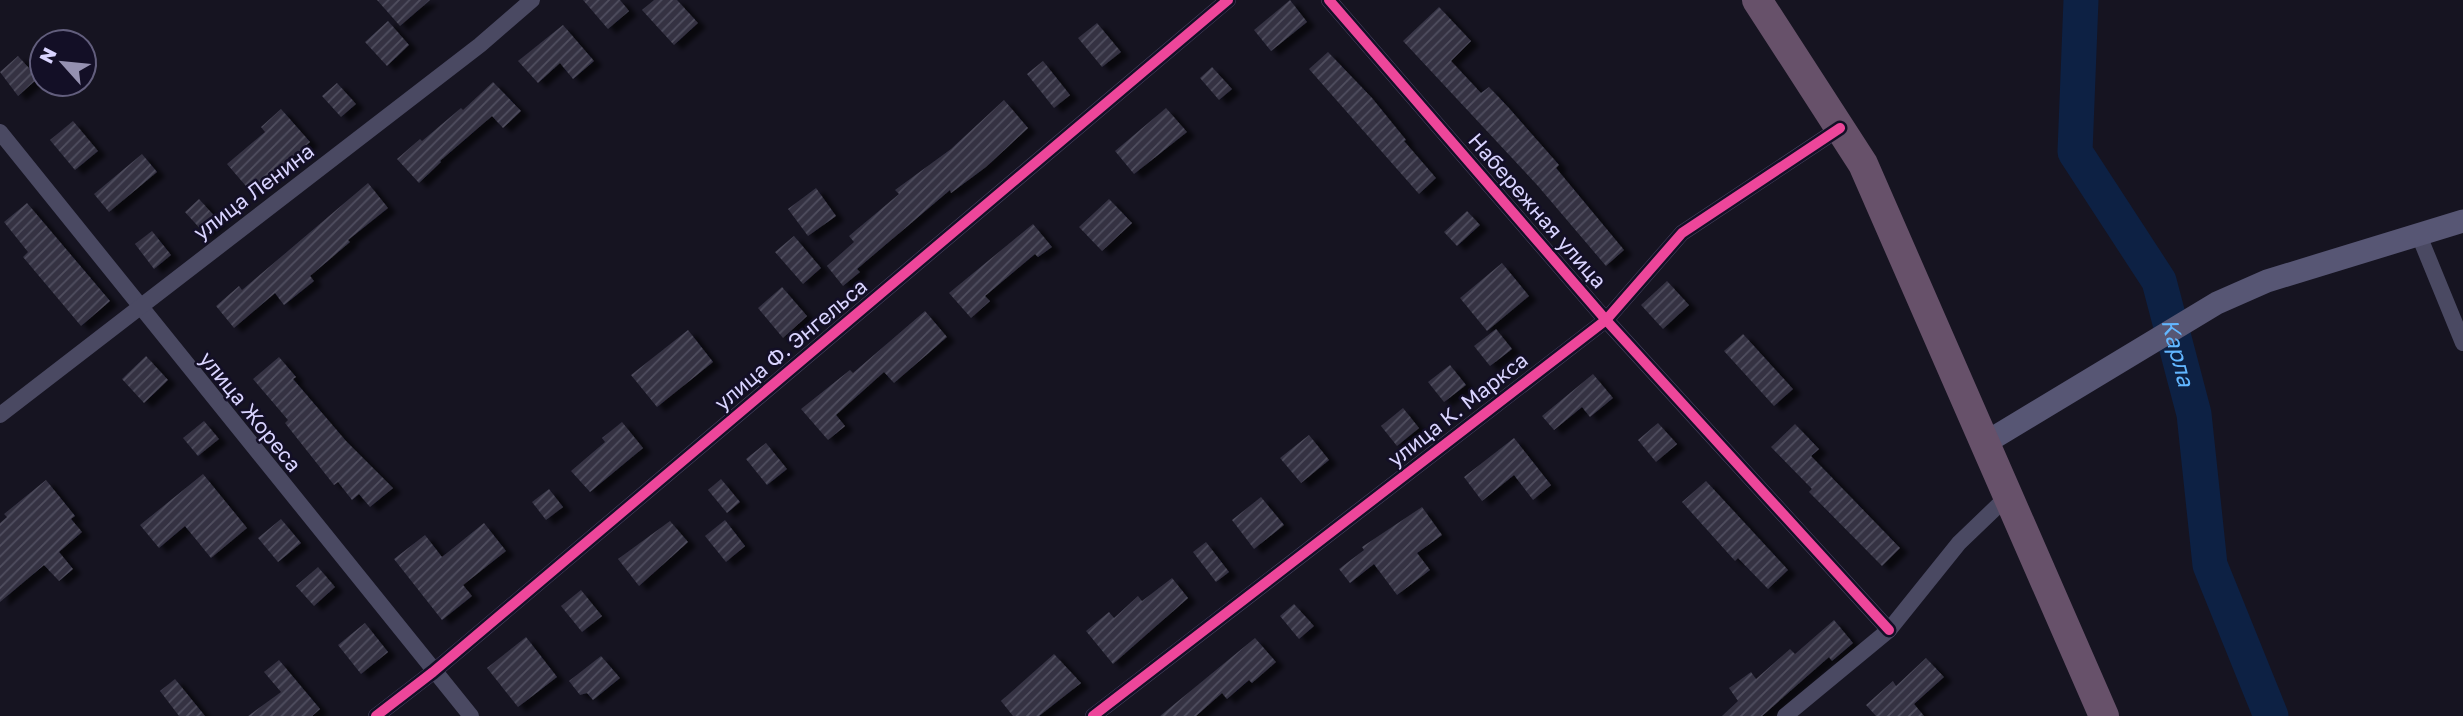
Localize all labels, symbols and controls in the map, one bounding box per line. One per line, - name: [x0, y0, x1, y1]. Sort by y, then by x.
- north arrow: [28, 28, 98, 98]
- text: N: [34, 43, 61, 67]
- street label: Набережная улица: [1463, 127, 1612, 293]
- street label: улица Ленина: [188, 137, 319, 245]
- street label: улица Ф. Энгельса: [709, 273, 872, 416]
- water label: Карла: [2156, 315, 2201, 390]
- street label: улица Жореса: [194, 346, 307, 477]
- street label: улица К. Маркса: [1382, 346, 1533, 472]

